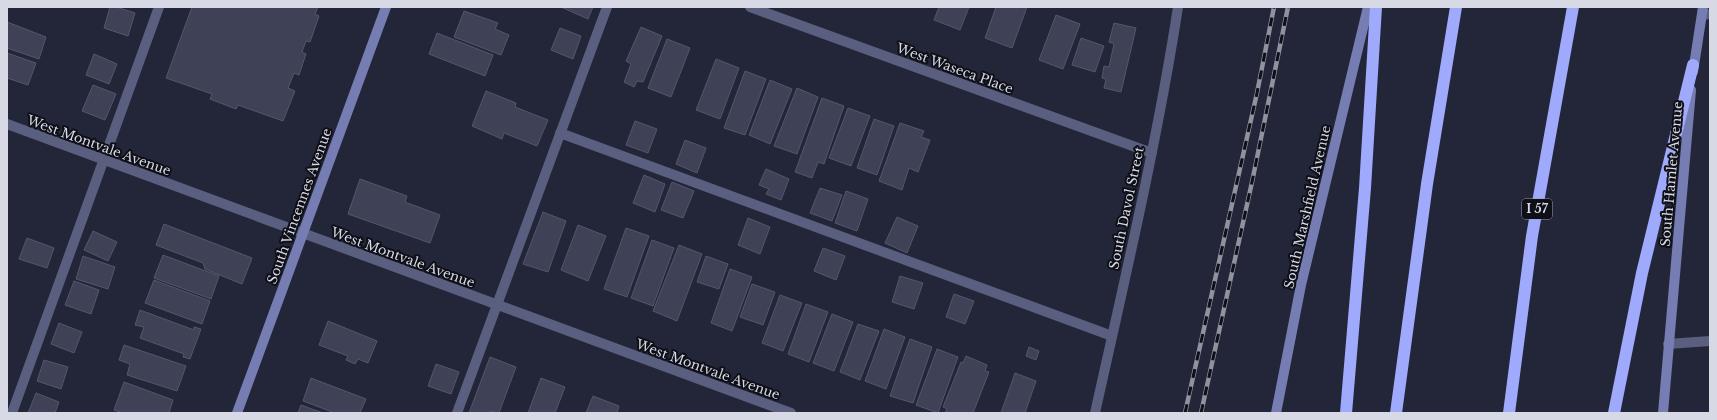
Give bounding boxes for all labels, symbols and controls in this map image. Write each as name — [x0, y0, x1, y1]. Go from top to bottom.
street label: West Waseca Place — [893, 39, 1016, 97]
street label: South Hamlet Avenue — [1657, 101, 1686, 247]
street label: West Montvale Avenue — [24, 111, 173, 179]
street label: South Marshfield Avenue — [1280, 124, 1335, 290]
street label: South Vincennes Avenue — [263, 126, 336, 286]
street label: South Davol Street — [1105, 145, 1148, 271]
road number: I 57 — [1522, 199, 1552, 219]
street label: West Montvale Avenue — [328, 223, 477, 291]
street label: West Montvale Avenue — [633, 335, 782, 403]

